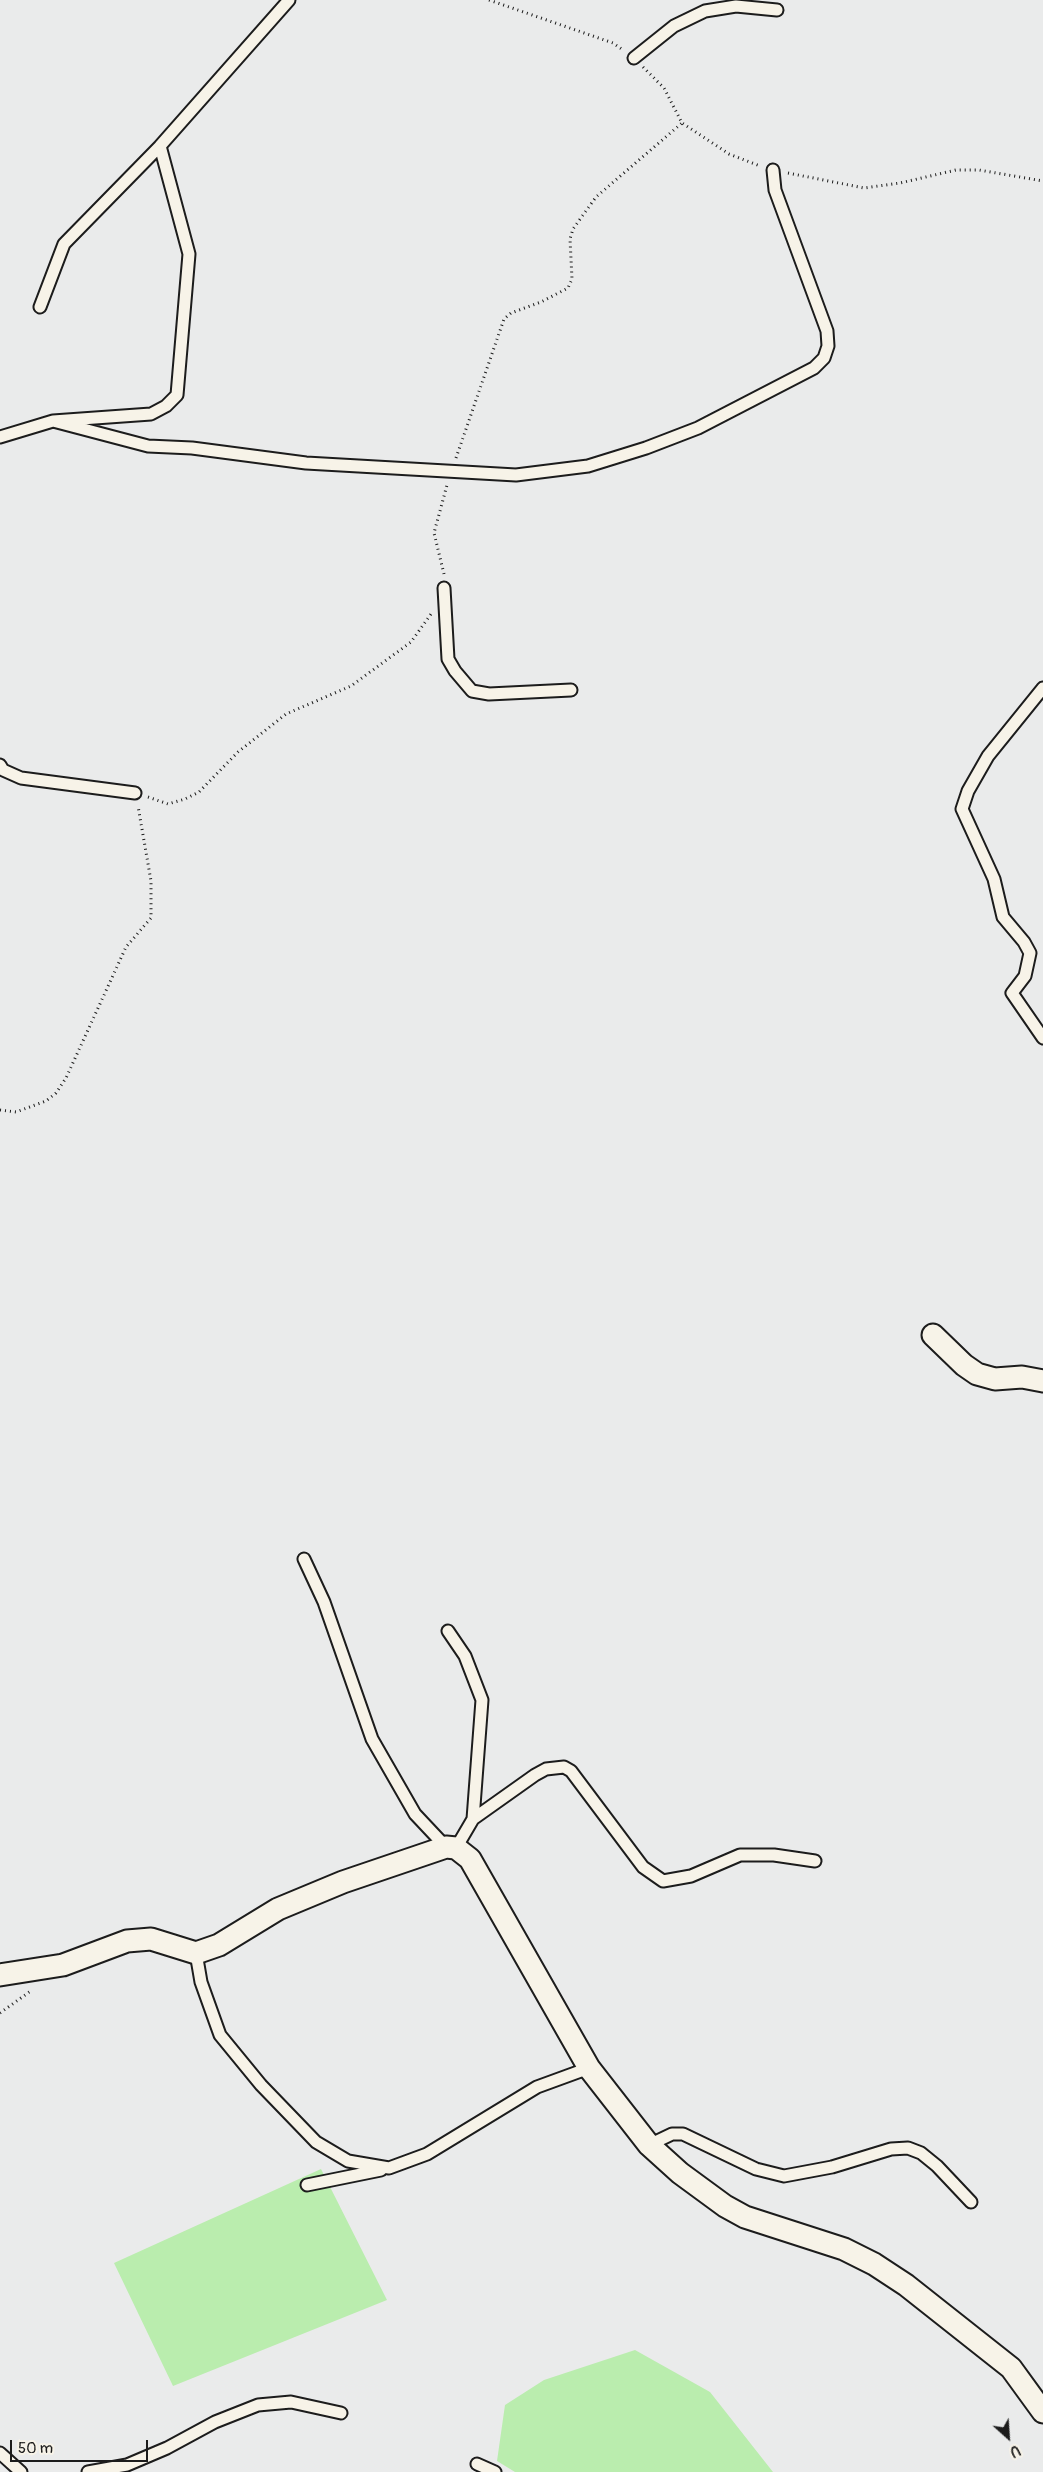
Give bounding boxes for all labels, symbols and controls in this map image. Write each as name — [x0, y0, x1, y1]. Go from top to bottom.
north arrow — [983, 2412, 1033, 2462]
scale bar — [12, 2430, 150, 2462]
text: 50 m — [18, 2439, 53, 2458]
text: U — [1007, 2441, 1023, 2461]

